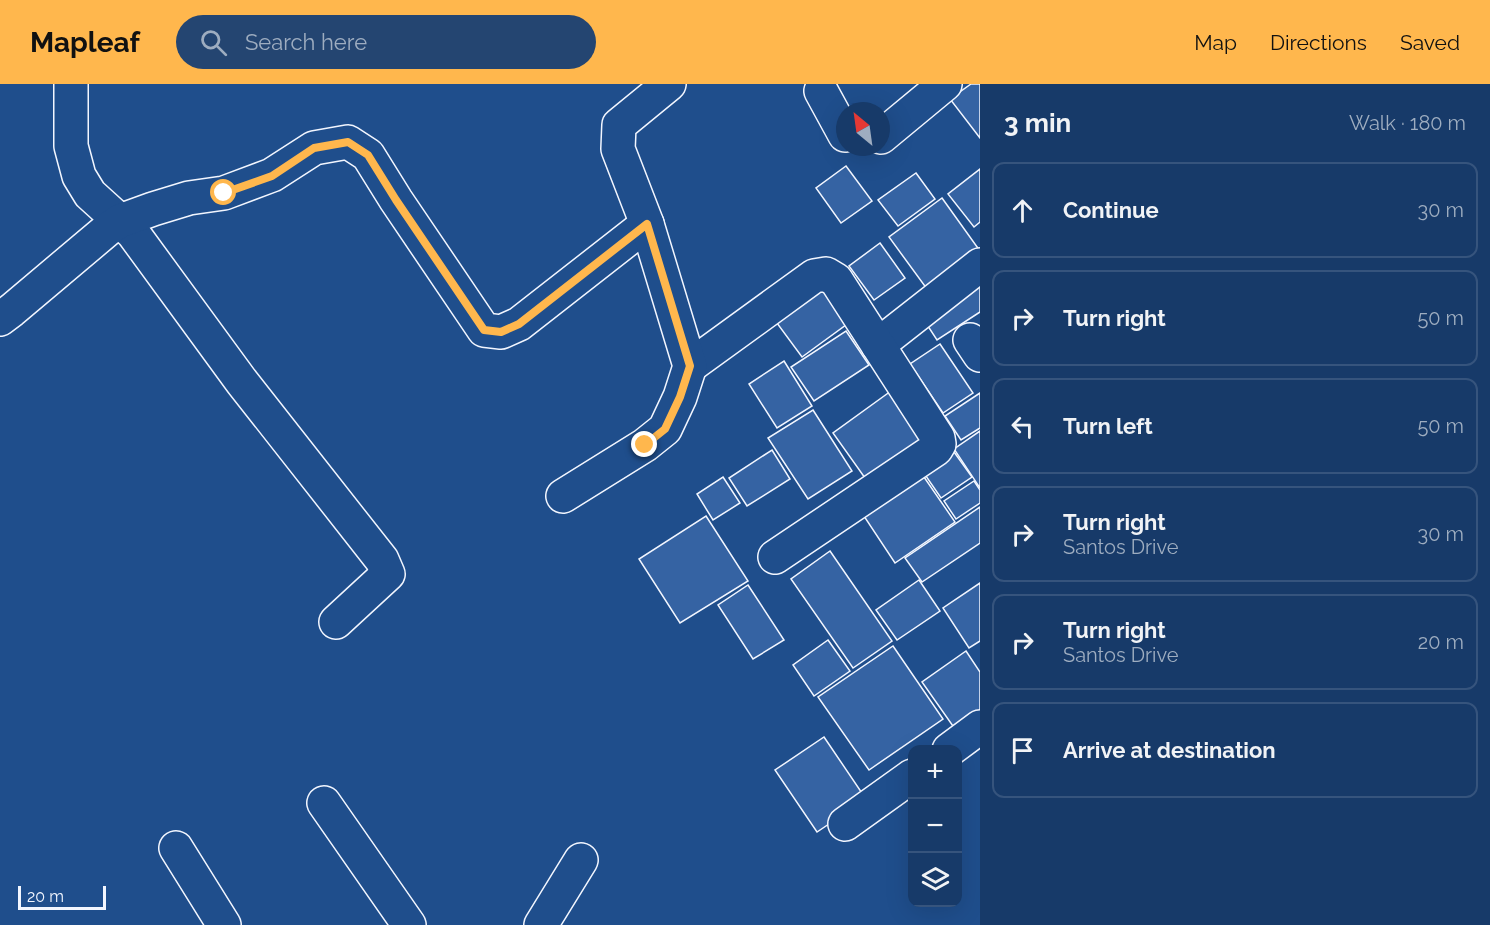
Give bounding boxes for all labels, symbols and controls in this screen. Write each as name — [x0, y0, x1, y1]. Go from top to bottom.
search box — [176, 15, 596, 69]
text: Mapleaf — [30, 26, 140, 59]
icon: search — [197, 26, 230, 59]
text: Search here — [245, 29, 367, 55]
text: Map — [1194, 30, 1237, 55]
text: Directions — [1270, 30, 1367, 55]
text: Saved — [1400, 30, 1460, 55]
north arrow — [836, 102, 890, 156]
text: 3 min — [1004, 108, 1071, 138]
text: Walk · 180 m — [1349, 111, 1466, 135]
route start — [210, 179, 236, 205]
icon: ahead — [1006, 194, 1039, 227]
text: Continue — [1063, 197, 1159, 223]
text: 30 m — [1418, 198, 1464, 222]
icon: right — [1006, 302, 1039, 335]
text: Turn right — [1063, 305, 1166, 331]
text: 50 m — [1417, 306, 1464, 330]
icon: left — [1006, 410, 1039, 443]
text: Turn left — [1063, 413, 1153, 439]
text: 50 m — [1417, 414, 1464, 438]
route end — [631, 431, 657, 457]
text: Turn right — [1063, 509, 1166, 535]
icon: right — [1006, 518, 1039, 551]
text: 30 m — [1418, 522, 1464, 546]
text: Santos Drive — [1063, 535, 1179, 559]
text: Turn right — [1063, 617, 1166, 643]
icon: right — [1006, 626, 1039, 659]
text: 20 m — [1418, 630, 1464, 654]
text: Santos Drive — [1063, 643, 1179, 667]
icon: arrive — [1006, 734, 1039, 767]
text: Arrive at destination — [1063, 737, 1276, 763]
map controls — [908, 745, 962, 907]
button: + — [908, 745, 962, 799]
button: − — [908, 799, 962, 853]
button: layers — [908, 853, 962, 907]
scale bar — [18, 883, 106, 910]
text: 20 m — [27, 887, 64, 906]

